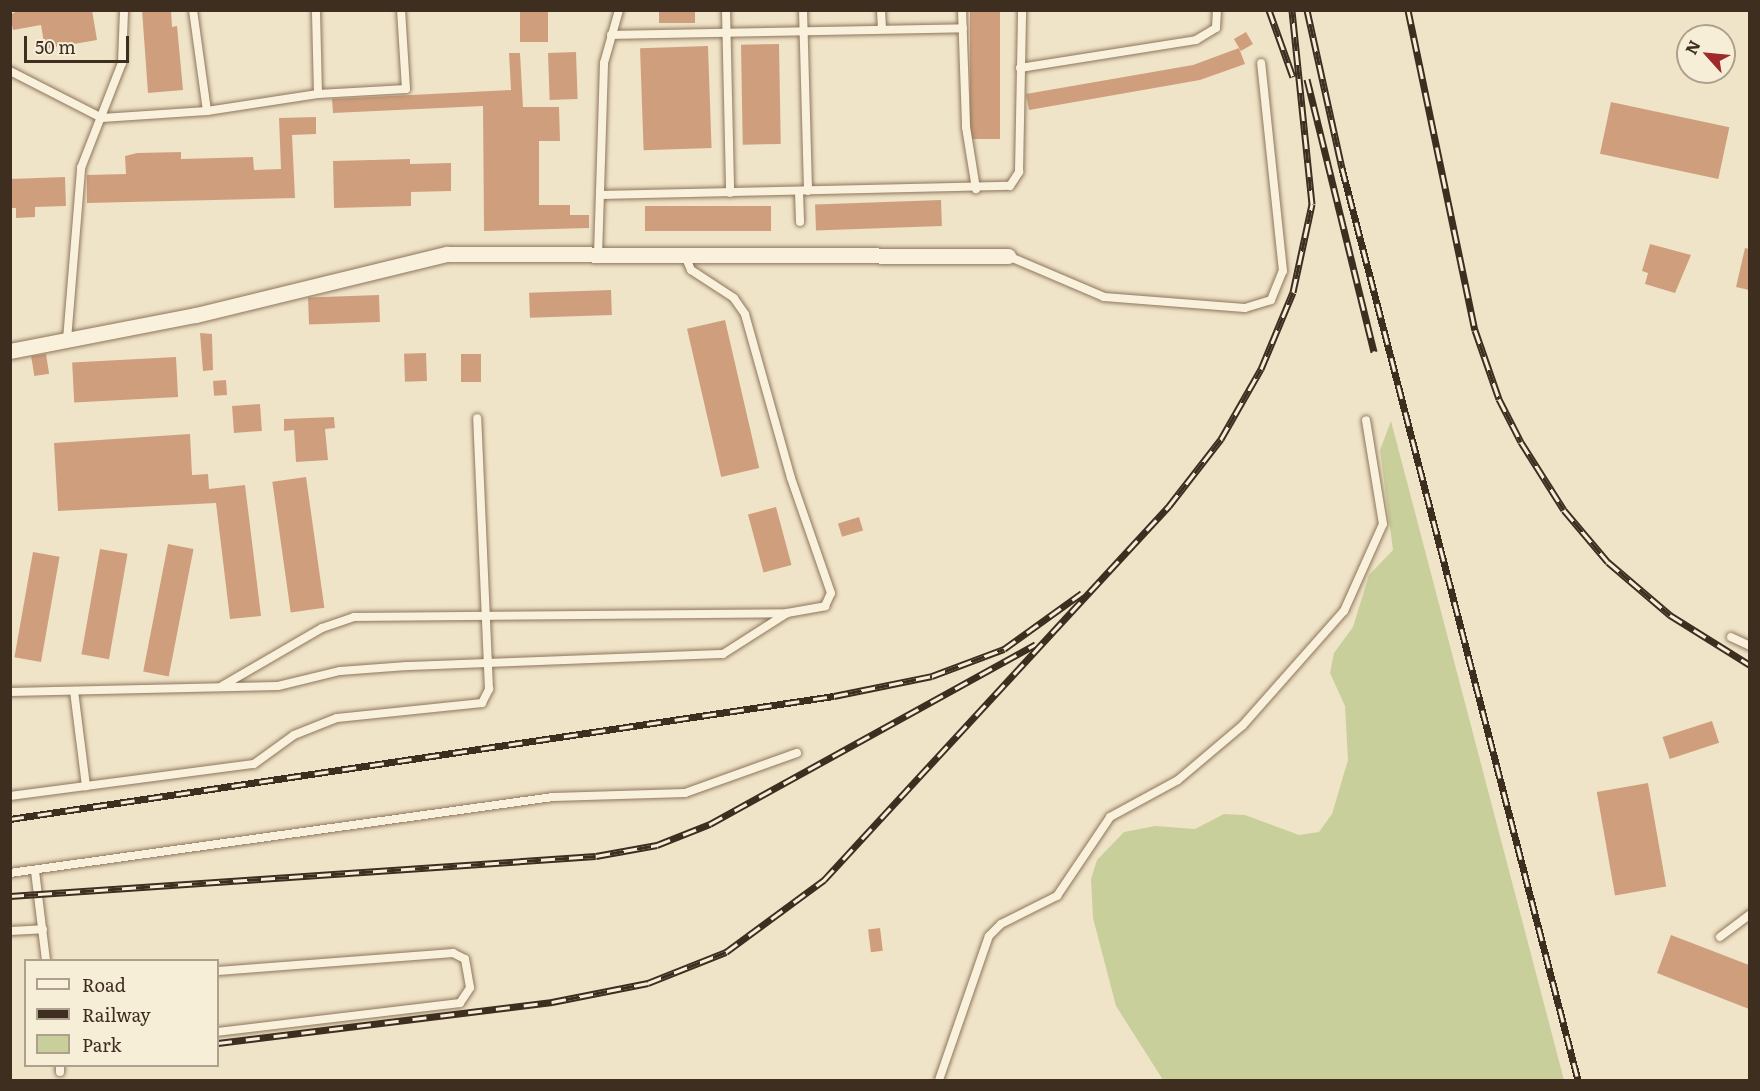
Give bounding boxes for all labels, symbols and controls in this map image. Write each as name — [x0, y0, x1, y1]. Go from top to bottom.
scale bar — [27, 24, 132, 62]
north arrow — [1676, 24, 1736, 84]
text: 50 m — [35, 33, 76, 60]
text: N — [1678, 35, 1705, 58]
legend — [24, 959, 219, 1067]
text: Road — [82, 971, 126, 998]
text: Railway — [82, 1001, 151, 1028]
text: Park — [82, 1031, 121, 1058]

